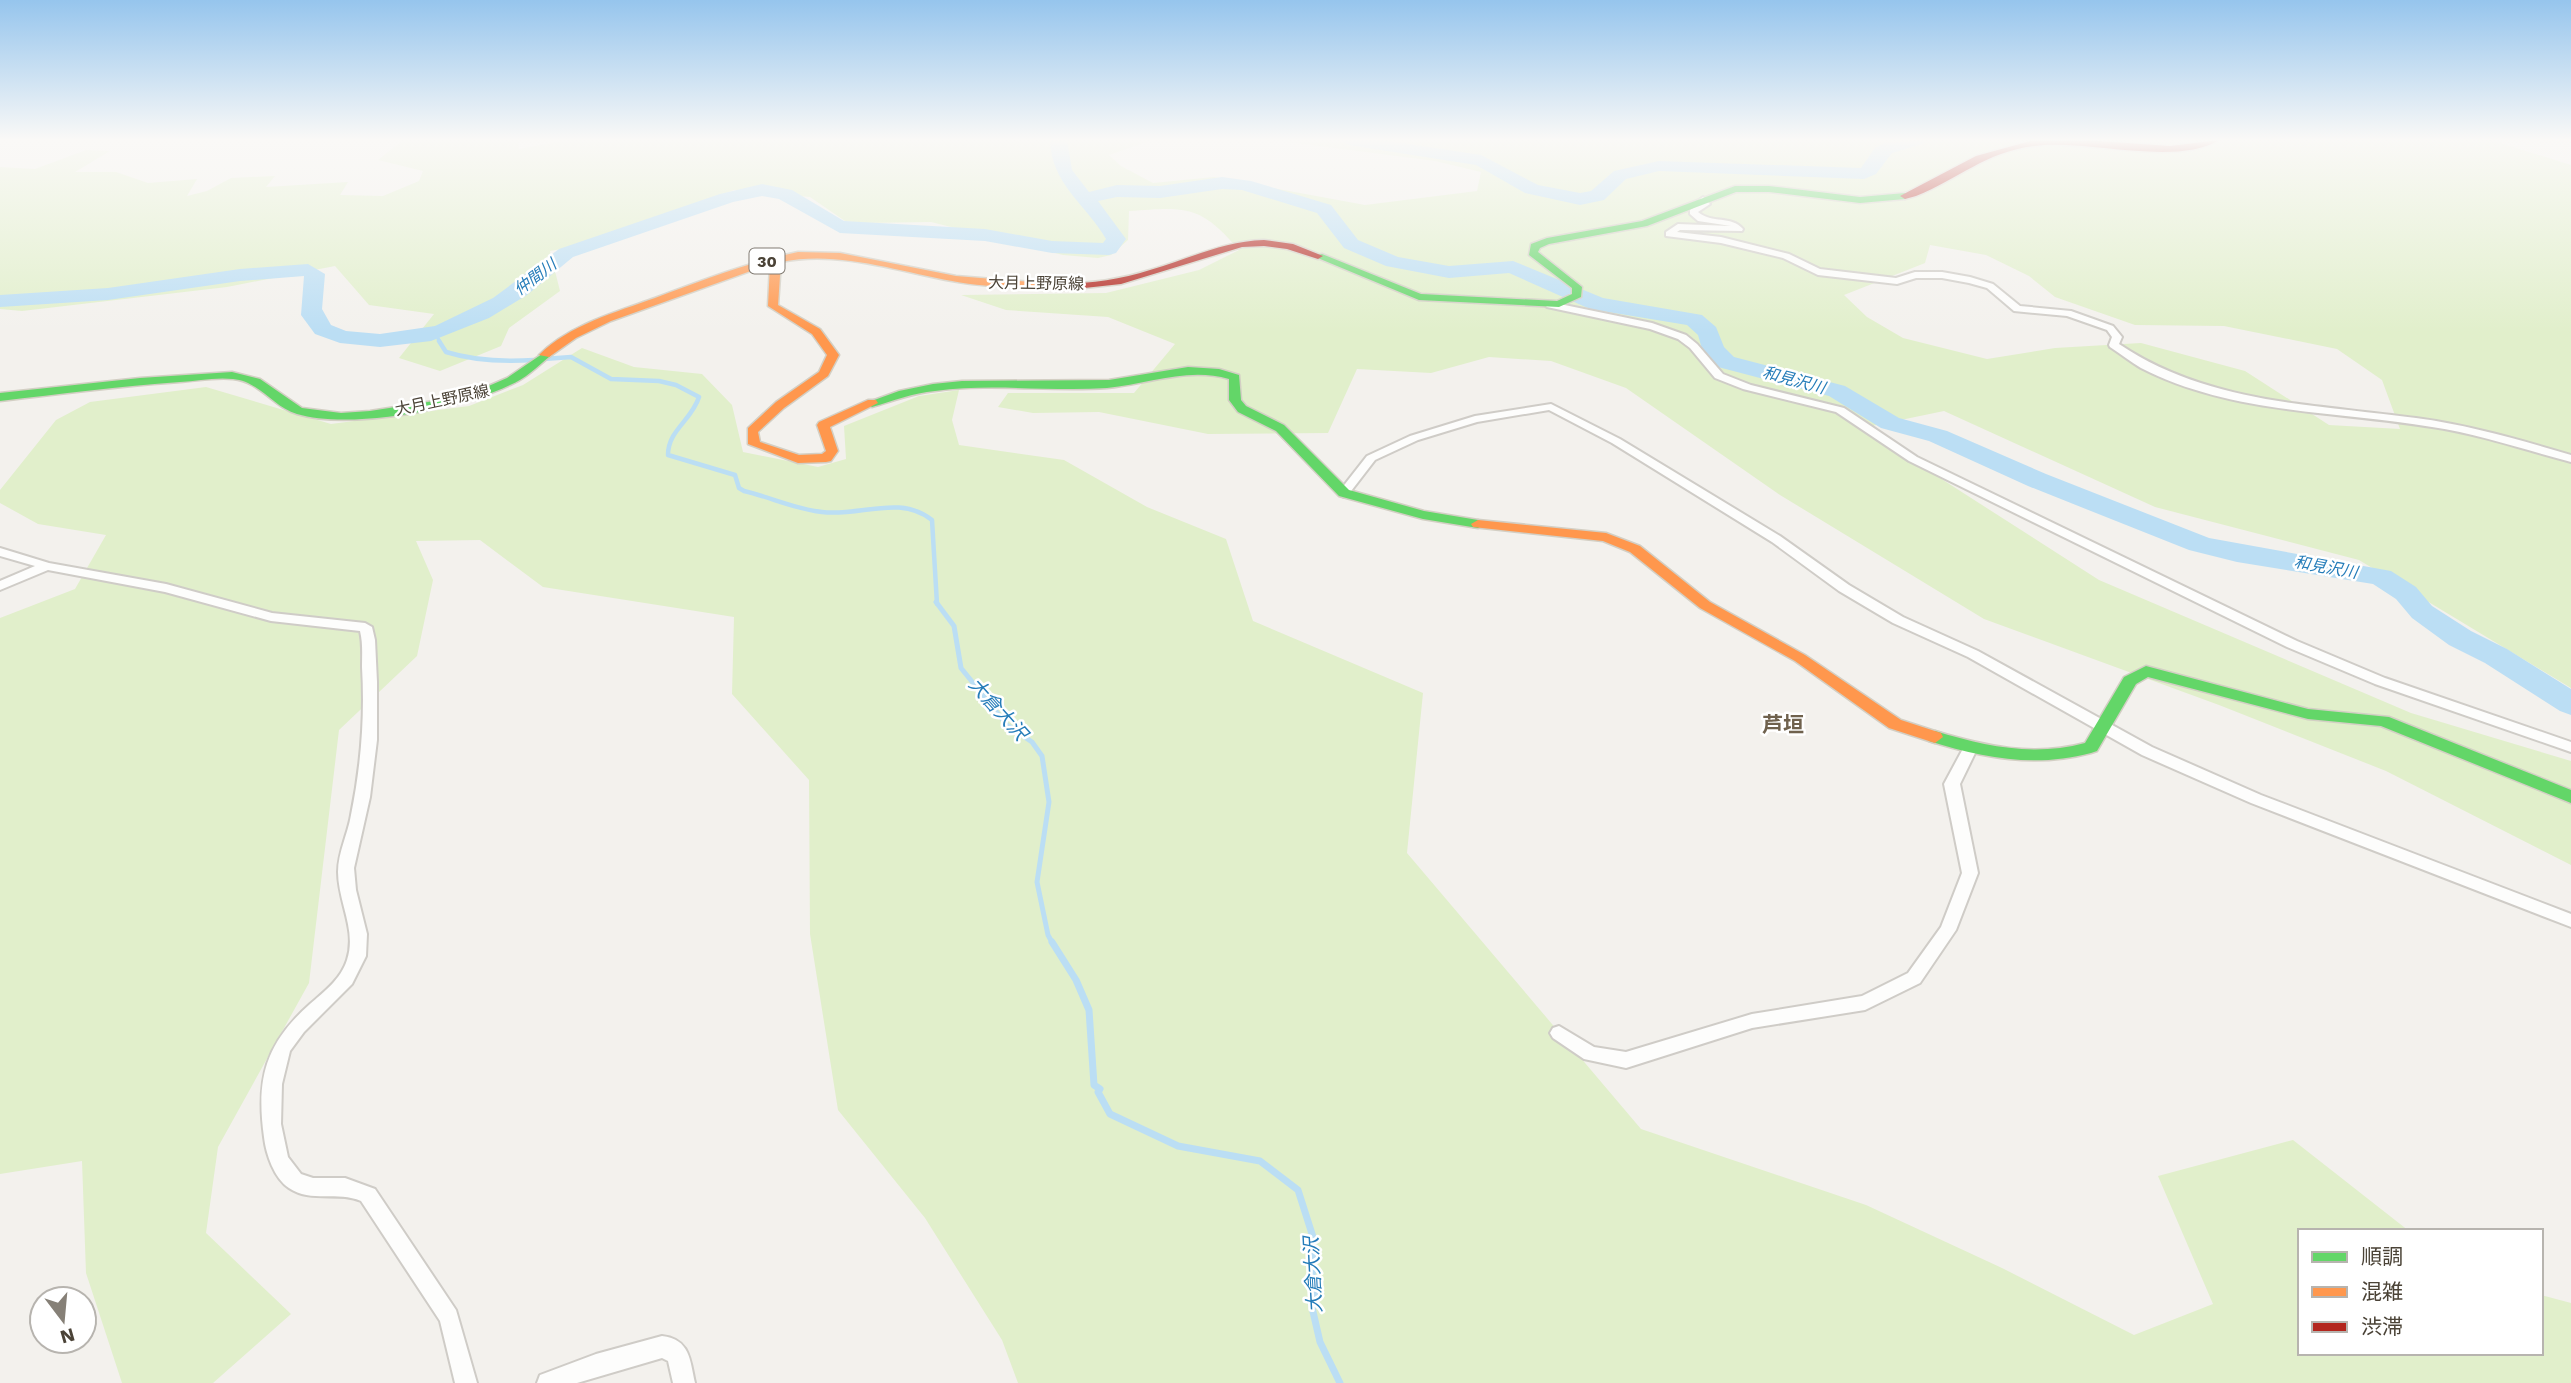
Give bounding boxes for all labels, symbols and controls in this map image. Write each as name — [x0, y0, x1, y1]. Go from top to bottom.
road number: 30 — [750, 248, 784, 274]
water label: 仲間川 — [510, 254, 561, 299]
street label: 大月上野原線 — [988, 273, 1084, 293]
water label: 和見沢川 — [1761, 363, 1829, 398]
street label: 大月上野原線 — [393, 381, 491, 419]
water label: 和見沢川 — [2293, 552, 2361, 582]
water label: 大倉大沢 — [964, 673, 1034, 747]
district label: 芦垣 — [1762, 712, 1804, 737]
legend — [2298, 1229, 2543, 1355]
water label: 大倉大沢 — [1299, 1233, 1326, 1314]
text: 順調 — [2361, 1244, 2403, 1269]
text: 混雑 — [2361, 1279, 2403, 1304]
north arrow — [28, 1285, 98, 1355]
text: 渋滞 — [2361, 1314, 2403, 1339]
text: N — [58, 1323, 77, 1349]

